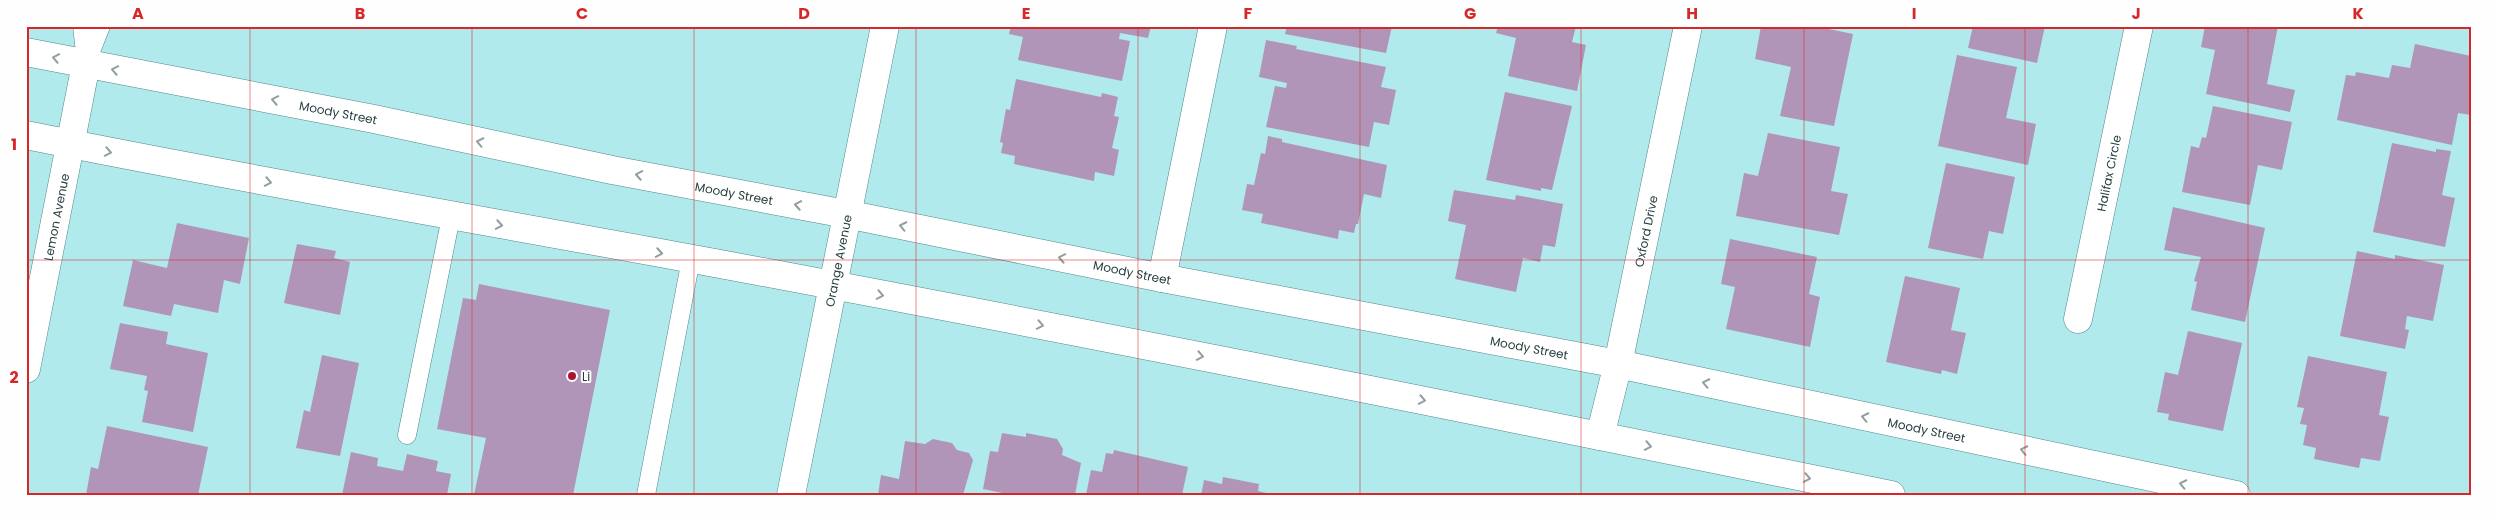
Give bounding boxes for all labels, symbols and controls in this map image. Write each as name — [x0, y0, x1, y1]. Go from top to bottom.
text: A — [132, 2, 144, 25]
text: B — [355, 2, 365, 25]
text: C — [576, 2, 588, 25]
text: D — [798, 2, 810, 25]
text: E — [1022, 2, 1030, 25]
text: F — [1244, 2, 1253, 25]
text: G — [1464, 2, 1476, 25]
text: H — [1686, 2, 1698, 25]
text: I — [1912, 2, 1916, 25]
text: J — [2131, 2, 2141, 25]
text: K — [2352, 2, 2364, 25]
one-way arrow — [52, 53, 61, 64]
one-way arrow — [111, 65, 120, 75]
one-way arrow — [270, 96, 279, 106]
street label: Moody Street — [298, 96, 379, 128]
text: 1 — [11, 133, 17, 156]
street label: Halifax Circle — [2092, 133, 2125, 213]
one-way arrow — [475, 137, 484, 148]
one-way arrow — [104, 146, 113, 156]
one-way arrow — [634, 171, 643, 181]
street label: Lemon Avenue — [39, 172, 73, 262]
one-way arrow — [264, 176, 272, 187]
street label: Moody Street — [694, 177, 774, 209]
street label: Oxford Drive — [1630, 194, 1661, 268]
one-way arrow — [794, 200, 803, 211]
street label: Orange Avenue — [820, 213, 856, 308]
one-way arrow — [495, 220, 504, 230]
one-way arrow — [899, 221, 907, 231]
one-way arrow — [655, 248, 664, 258]
one-way arrow — [1058, 253, 1067, 263]
street label: Moody Street — [1092, 256, 1173, 288]
one-way arrow — [876, 290, 885, 300]
one-way arrow — [1036, 319, 1044, 330]
street label: Moody Street — [1489, 332, 1570, 363]
one-way arrow — [1195, 350, 1204, 360]
text: 2 — [9, 366, 19, 389]
place label: Li — [582, 368, 590, 385]
marker: Li — [566, 370, 578, 382]
one-way arrow — [1701, 378, 1710, 389]
one-way arrow — [1417, 395, 1426, 405]
one-way arrow — [1860, 412, 1869, 422]
street label: Moody Street — [1886, 413, 1967, 446]
one-way arrow — [1644, 440, 1653, 450]
one-way arrow — [2019, 445, 2028, 456]
one-way arrow — [1803, 472, 1812, 483]
one-way arrow — [2178, 479, 2187, 489]

